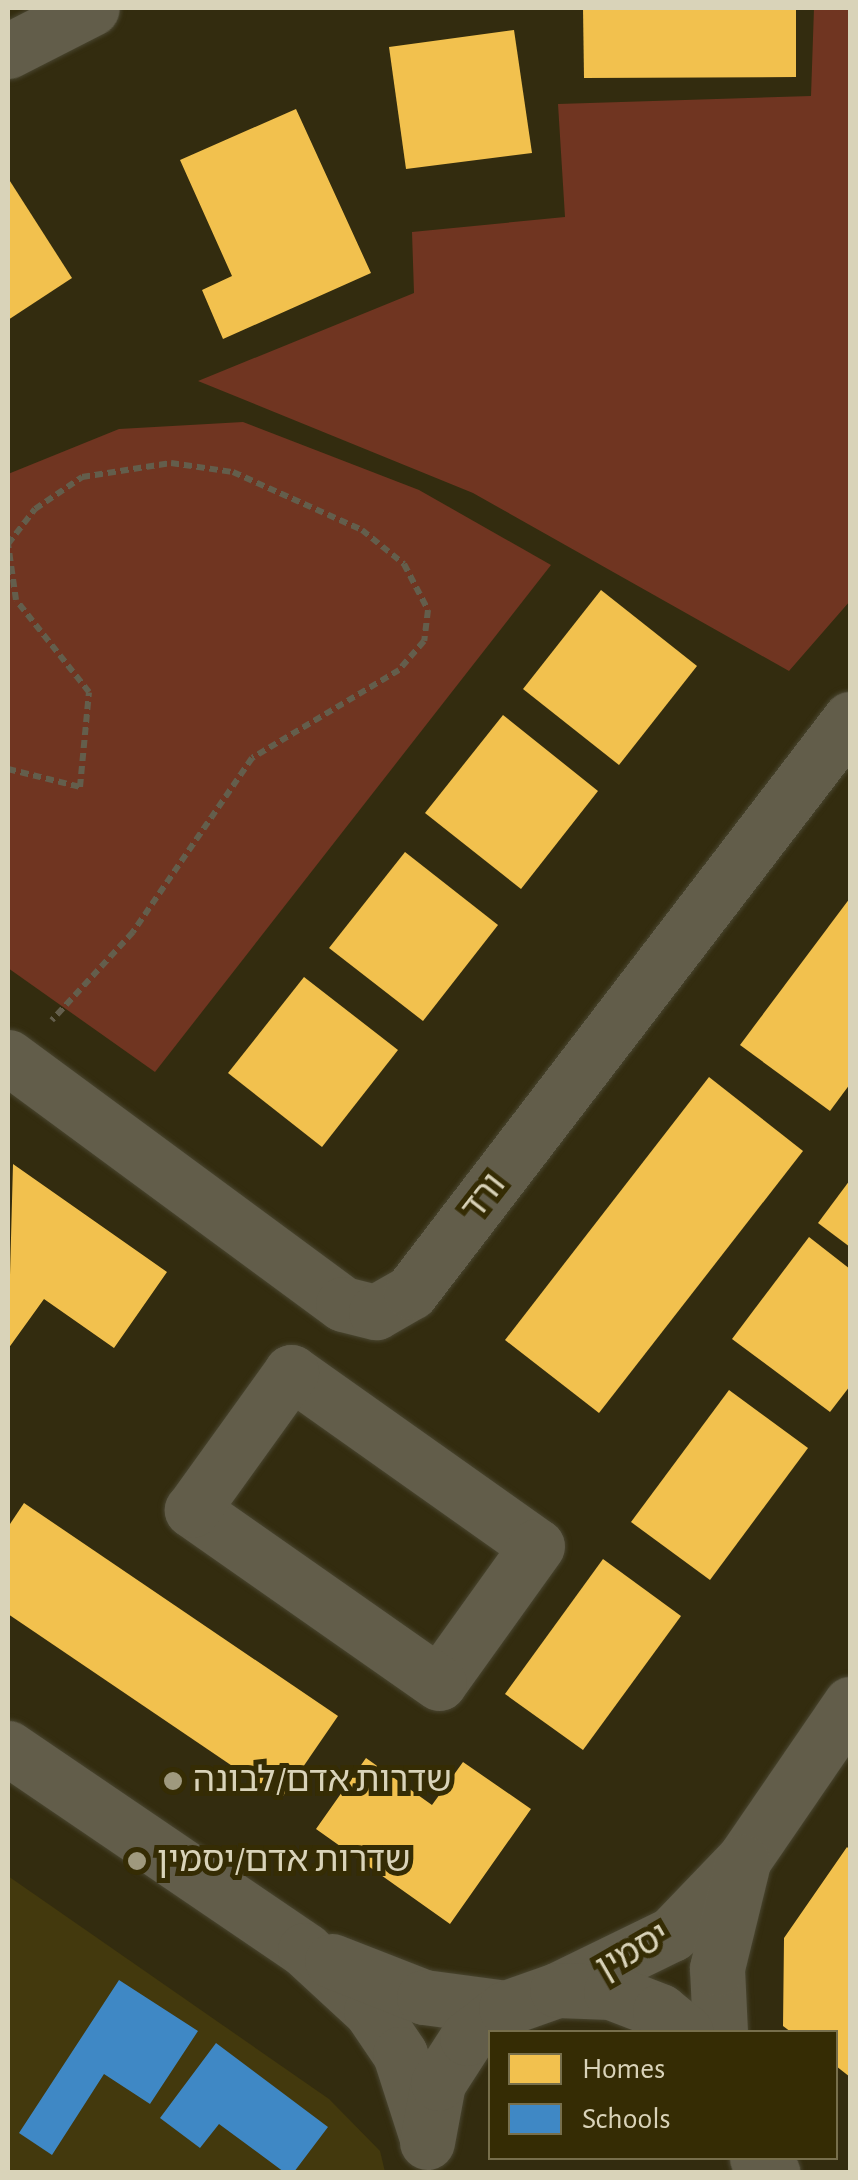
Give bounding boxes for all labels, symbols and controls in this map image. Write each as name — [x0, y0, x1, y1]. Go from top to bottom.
street label: ורד — [453, 1165, 515, 1229]
place label: שדרות אדם/לבונה — [193, 1760, 452, 1802]
marker: שדרות אדם/לבונה — [162, 1770, 184, 1792]
place label: שדרות אדם/יסמין — [157, 1840, 411, 1882]
marker: שדרות אדם/יסמין — [126, 1850, 148, 1872]
street label: יסמין — [589, 1914, 677, 1990]
legend — [488, 2030, 838, 2160]
text: Homes — [582, 2054, 665, 2084]
text: Schools — [582, 2104, 671, 2134]

